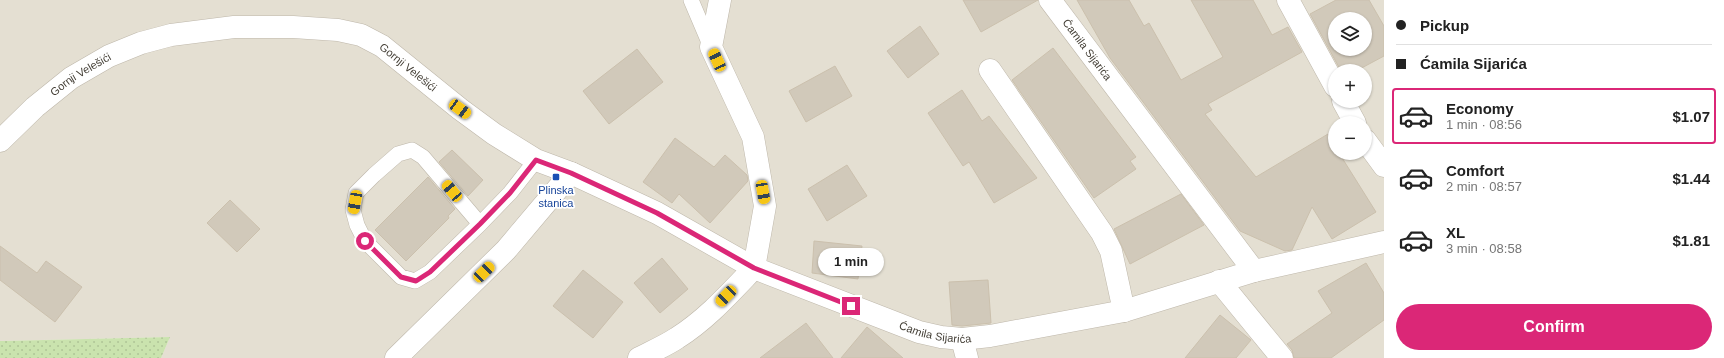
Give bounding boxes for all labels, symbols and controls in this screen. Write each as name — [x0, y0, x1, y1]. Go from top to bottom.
map controls — [1328, 12, 1372, 160]
button: layers — [1328, 12, 1372, 56]
street label: Ćamila Sijarića — [1060, 17, 1115, 83]
text: Pickup — [1420, 17, 1469, 34]
street label: Gornji Velešići — [377, 41, 439, 94]
car — [706, 47, 728, 73]
street label: Gornji Velešići — [48, 50, 113, 98]
text: Ćamila Sijarića — [1420, 55, 1527, 72]
button: + — [1328, 64, 1372, 108]
car — [447, 97, 473, 121]
icon: car — [1398, 98, 1434, 134]
text: Economy — [1446, 100, 1514, 117]
text: $1.07 — [1672, 108, 1710, 125]
button: − — [1328, 116, 1372, 160]
text: 1 min · 08:56 — [1446, 117, 1522, 132]
icon: car — [1398, 160, 1434, 196]
text: Comfort — [1446, 162, 1504, 179]
text: $1.44 — [1672, 170, 1710, 187]
marker: Plinska stanica — [551, 172, 561, 182]
car — [440, 178, 464, 204]
car — [755, 179, 771, 205]
text: 2 min · 08:57 — [1446, 179, 1522, 194]
place label: Plinska stanica — [538, 184, 575, 209]
car — [347, 189, 363, 215]
icon: car — [1398, 222, 1434, 258]
text: XL — [1446, 224, 1465, 241]
route start — [356, 232, 374, 250]
text: $1.81 — [1672, 232, 1710, 249]
text: 3 min · 08:58 — [1446, 241, 1522, 256]
callout: 1 min — [818, 248, 884, 276]
text: 1 min — [834, 254, 868, 269]
car — [471, 259, 497, 285]
car — [713, 283, 739, 309]
route end — [842, 297, 860, 315]
button: Confirm — [1396, 304, 1712, 350]
street label: Ćamila Sijarića — [898, 319, 973, 345]

